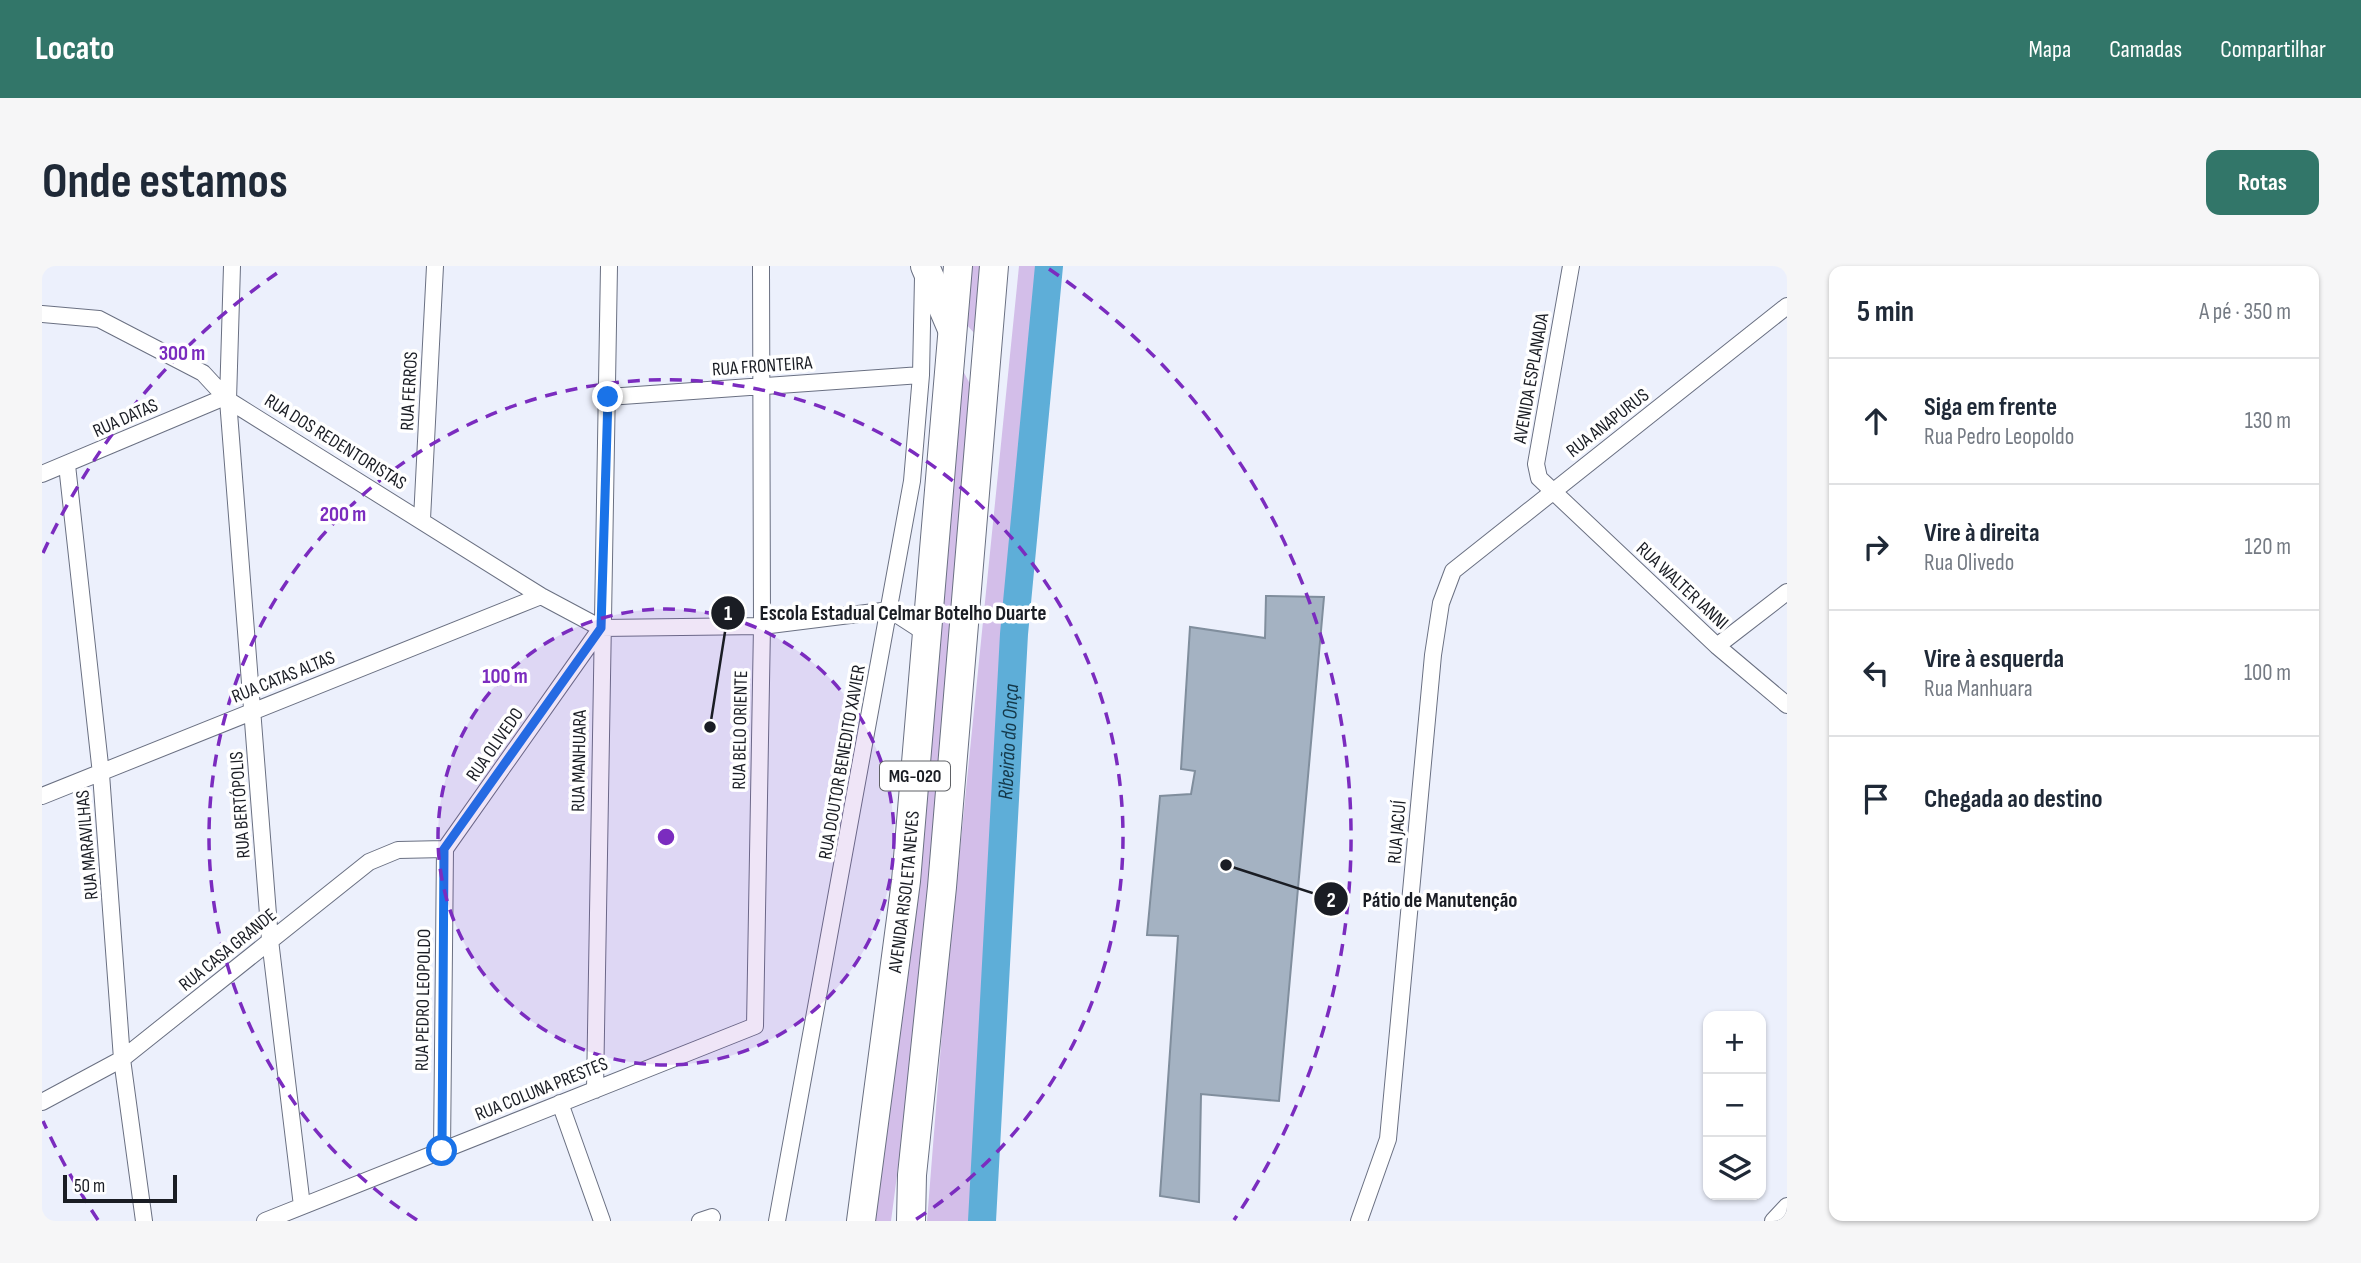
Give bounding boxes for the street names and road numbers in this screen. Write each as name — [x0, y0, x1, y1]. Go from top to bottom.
street label: AVENIDA ESPLANADA — [1509, 310, 1554, 446]
street label: RUA FERROS — [396, 351, 423, 431]
street label: RUA FRONTEIRA — [711, 351, 814, 381]
street label: RUA ANAPURUS — [1562, 384, 1654, 463]
street label: RUA DOS REDENTORISTAS — [260, 389, 410, 495]
street label: RUA DATAS — [90, 394, 162, 443]
street label: RUA WALTER IANNI — [1631, 538, 1733, 635]
street label: RUA CATAS ALTAS — [229, 646, 338, 708]
street label: RUA DOUTOR BENEDITO XAVIER — [814, 663, 871, 861]
street label: RUA BELO ORIENTE — [728, 670, 753, 790]
street label: RUA OLIVEDO — [462, 704, 529, 786]
street label: RUA MANHUARA — [567, 709, 592, 812]
street label: RUA BERTÓPOLIS — [225, 751, 256, 859]
road number: MG-020 — [880, 762, 950, 790]
street label: RUA MARAVILHAS — [71, 789, 104, 901]
street label: RUA JACUÍ — [1383, 799, 1412, 865]
street label: AVENIDA RISOLETA NEVES — [884, 810, 925, 975]
street label: RUA CASA GRANDE — [175, 904, 281, 997]
street label: RUA PEDRO LEOPOLDO — [411, 929, 436, 1071]
street label: RUA COLUNA PRESTES — [472, 1052, 611, 1126]

